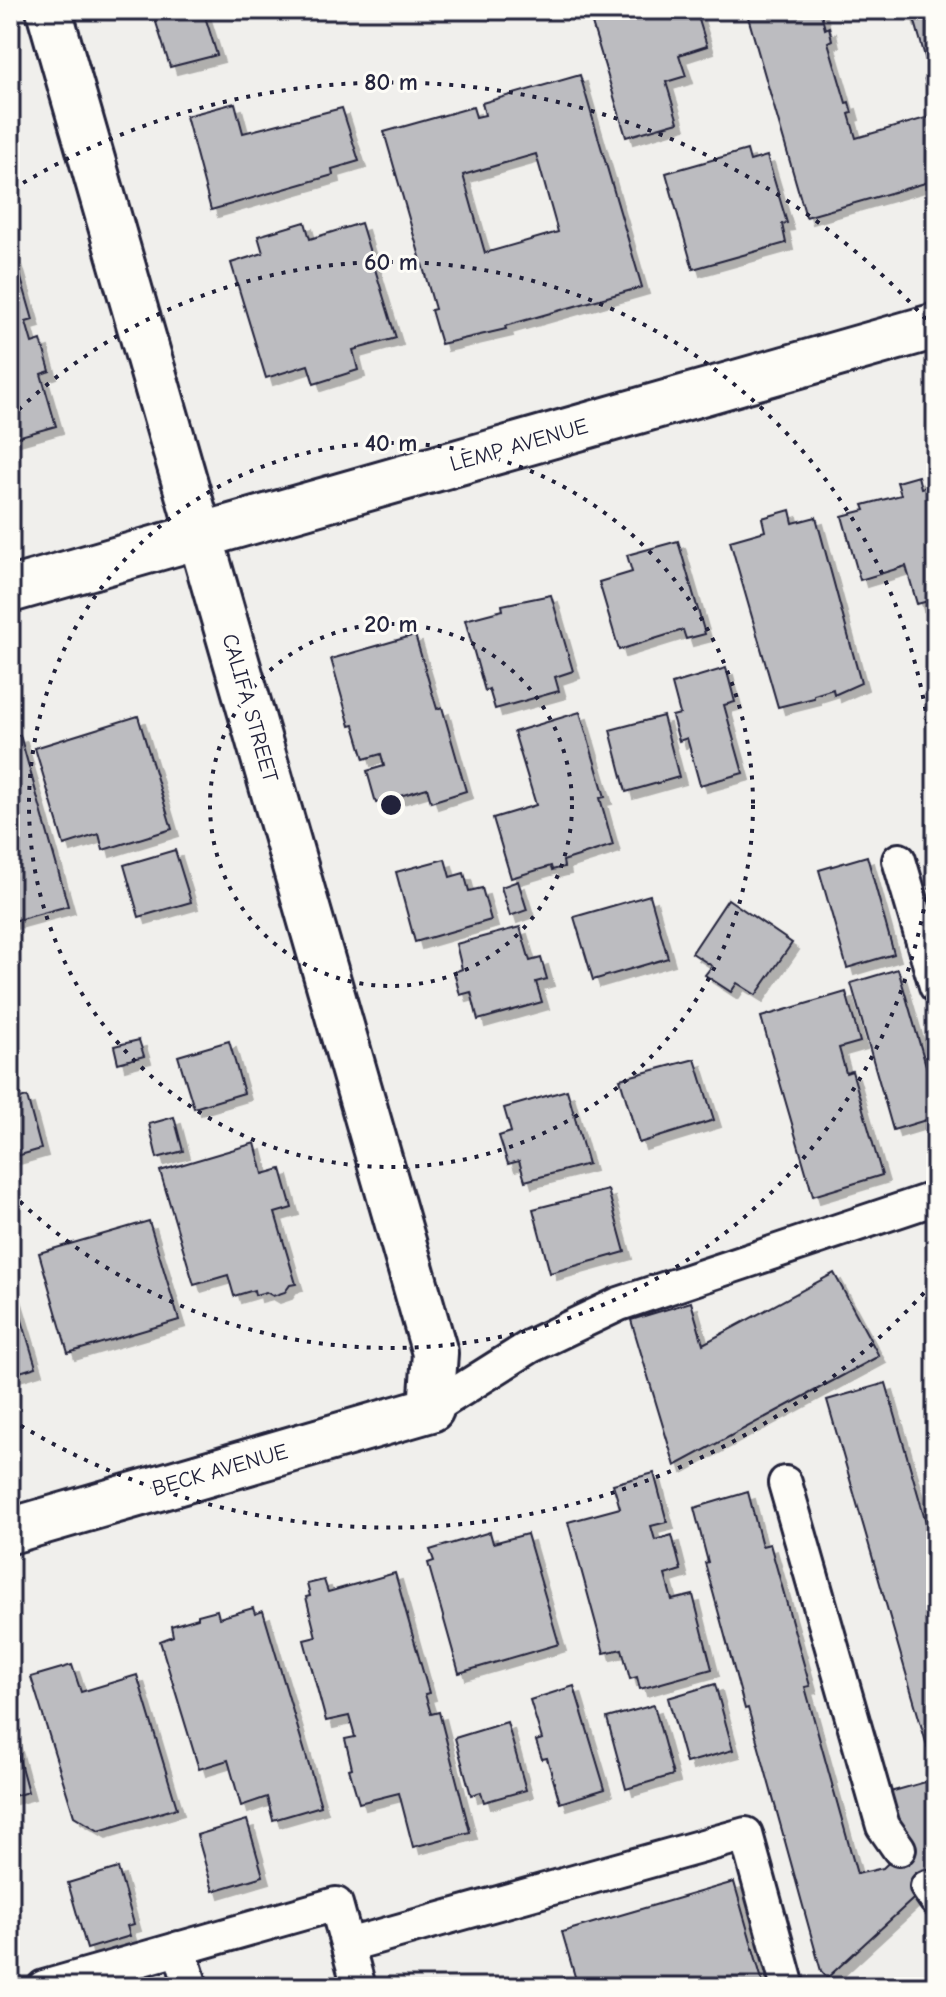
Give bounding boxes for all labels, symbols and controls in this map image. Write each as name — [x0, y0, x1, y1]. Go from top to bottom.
text: 80 m — [364, 68, 418, 96]
text: 60 m — [364, 248, 418, 276]
street label: LEMP AVENUE — [447, 413, 591, 477]
text: 40 m — [365, 429, 417, 457]
text: 20 m — [364, 610, 418, 638]
street label: CALIFA STREET — [216, 631, 284, 786]
centre of rings — [377, 791, 405, 819]
street label: BECK AVENUE — [149, 1438, 291, 1502]

